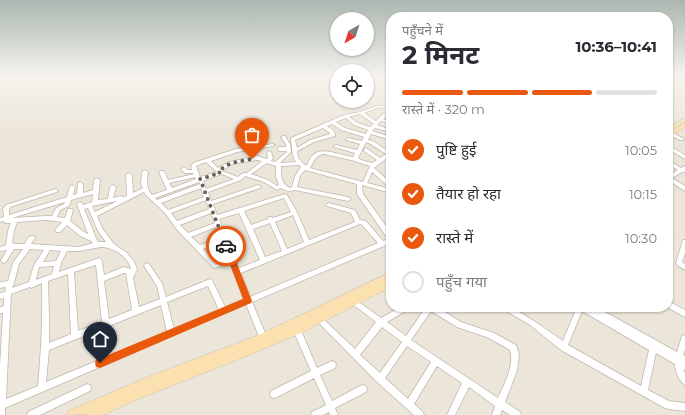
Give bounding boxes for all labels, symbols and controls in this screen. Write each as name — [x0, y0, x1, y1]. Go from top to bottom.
north arrow — [330, 12, 374, 56]
map controls — [330, 12, 374, 108]
text: पहुँचने में — [402, 22, 443, 38]
text: 10:36–10:41 — [575, 37, 657, 56]
text: 2 मिनट — [402, 39, 479, 71]
button: locate — [330, 64, 374, 108]
text: रास्ते में · 320 m — [402, 101, 485, 117]
pin — [235, 118, 269, 159]
icon: bag — [241, 124, 263, 146]
icon: check — [402, 139, 424, 161]
text: पुष्टि हुई — [436, 140, 476, 159]
text: 10:05 — [625, 142, 657, 158]
icon: check — [402, 183, 424, 205]
text: तैयार हो रहा — [436, 184, 501, 203]
text: 10:15 — [629, 186, 657, 202]
courier — [206, 226, 246, 266]
icon: check — [402, 227, 424, 249]
text: रास्ते में — [436, 228, 473, 247]
text: 10:30 — [625, 230, 657, 246]
icon: car — [215, 235, 237, 257]
text: पहुँच गया — [436, 272, 487, 291]
pin — [83, 322, 117, 363]
icon: home — [89, 328, 111, 350]

